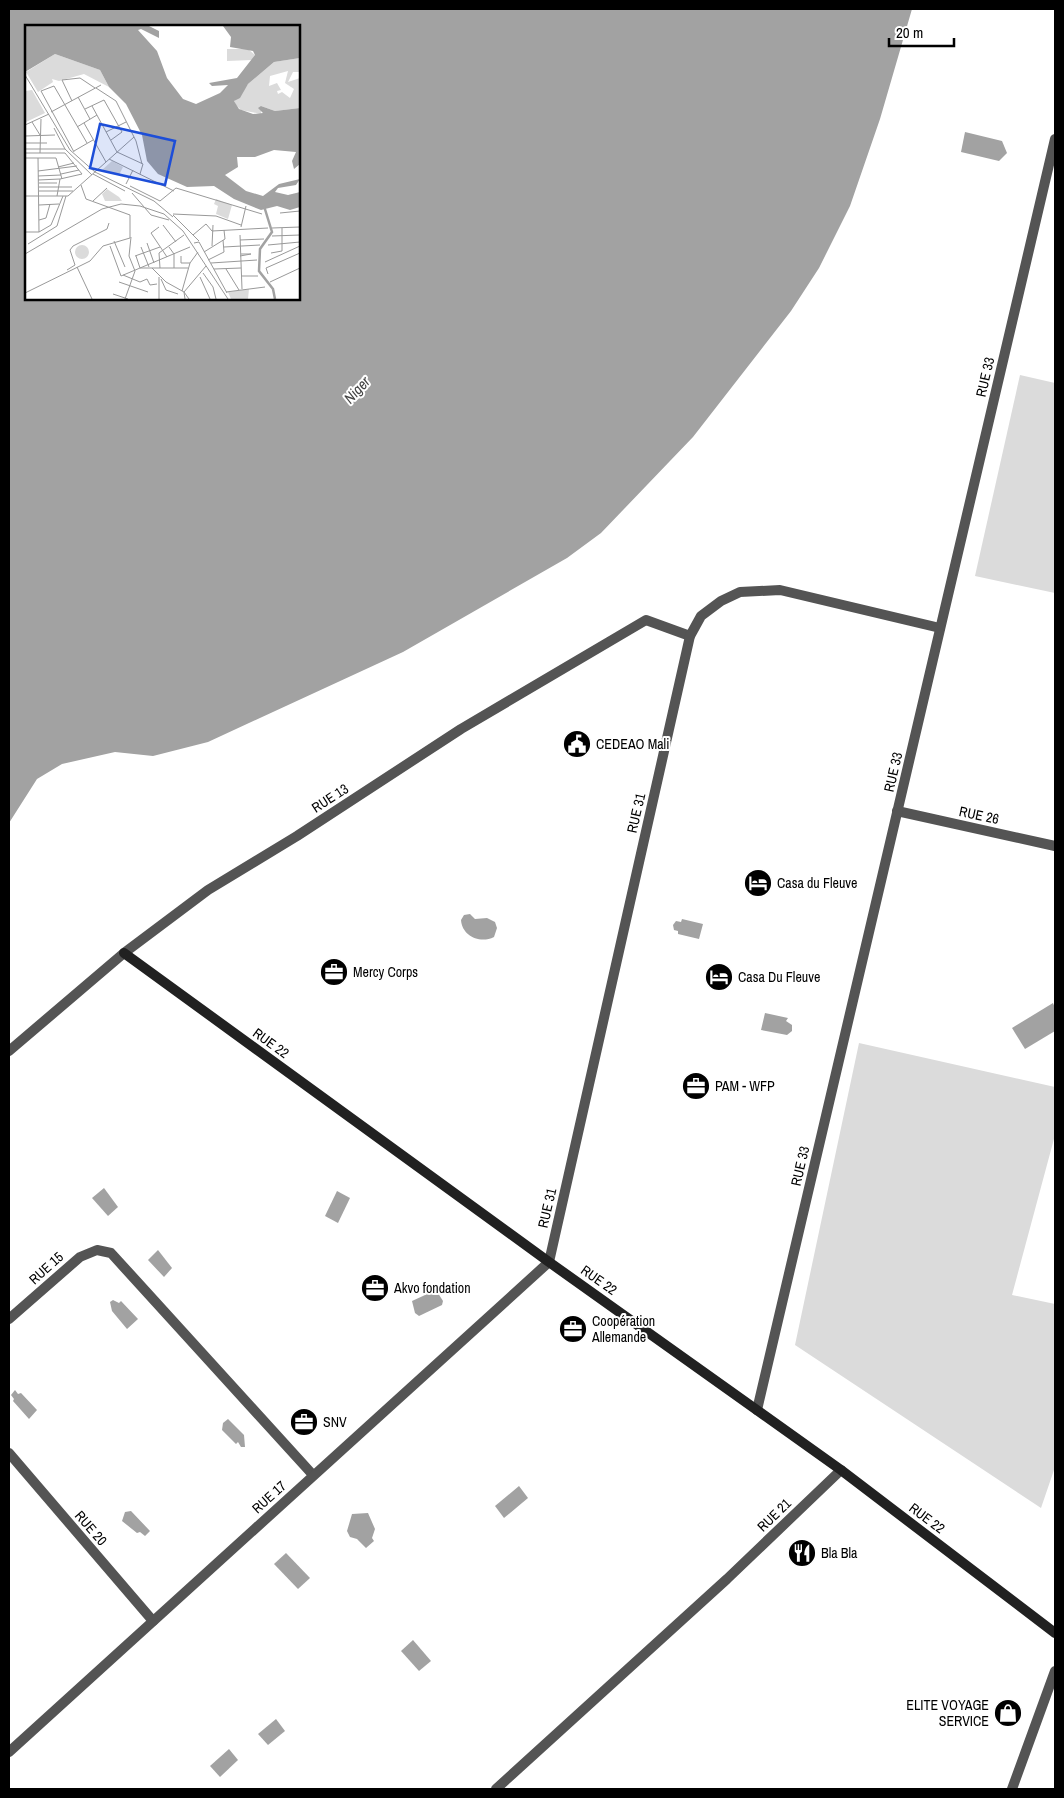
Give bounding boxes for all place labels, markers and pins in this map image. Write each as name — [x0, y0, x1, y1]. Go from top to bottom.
public building icon: CEDEAO Mali — [562, 729, 592, 759]
place label: CEDEAO Mali — [596, 735, 669, 753]
hotel icon: Casa du Fleuve — [743, 868, 773, 898]
place label: Casa du Fleuve — [777, 874, 857, 892]
office icon: Mercy Corps — [319, 957, 349, 987]
hotel icon: Casa Du Fleuve — [704, 962, 734, 992]
place label: Mercy Corps — [353, 963, 418, 981]
place label: Casa Du Fleuve — [738, 968, 820, 986]
office icon: PAM - WFP — [681, 1071, 711, 1101]
place label: PAM - WFP — [715, 1077, 775, 1095]
office icon: Akvo fondation — [360, 1273, 390, 1303]
place label: Akvo fondation — [393, 1279, 471, 1297]
place label: Coopération Allemande — [591, 1312, 655, 1346]
office icon: Coopération Allemande — [558, 1314, 588, 1344]
office icon: SNV — [289, 1407, 319, 1437]
place label: SNV — [323, 1413, 347, 1431]
restaurant icon: Bla Bla — [787, 1538, 817, 1568]
place label: Bla Bla — [821, 1544, 858, 1562]
place label: ELITE VOYAGE SERVICE — [906, 1696, 989, 1730]
shop icon: ELITE VOYAGE SERVICE — [993, 1698, 1023, 1728]

